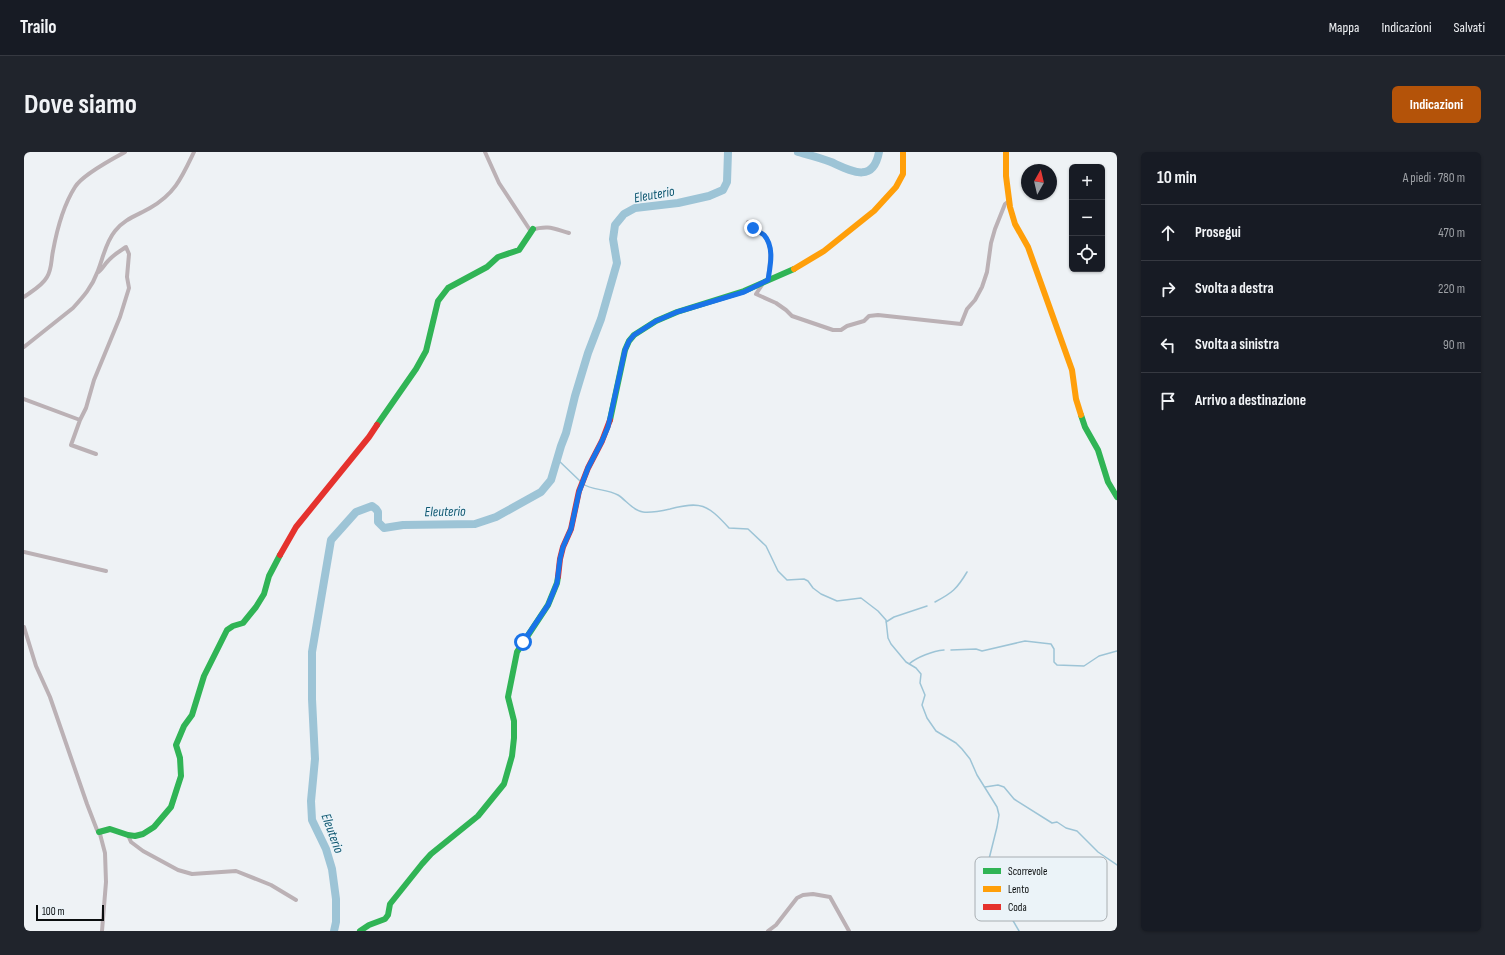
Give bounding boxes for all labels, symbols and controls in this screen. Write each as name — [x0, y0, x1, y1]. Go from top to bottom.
text: Trailo — [20, 16, 57, 39]
text: Mappa — [1329, 19, 1359, 36]
text: Indicazioni — [1381, 19, 1432, 36]
text: Salvati — [1454, 19, 1485, 36]
button: Indicazioni — [1392, 86, 1481, 123]
text: Dove siamo — [24, 88, 137, 121]
north arrow — [1021, 164, 1057, 200]
map controls — [1069, 164, 1105, 272]
button: + — [1069, 164, 1105, 200]
text: 10 min — [1157, 168, 1197, 188]
text: A piedi · 780 m — [1403, 170, 1465, 186]
water label: Eleuterio — [632, 182, 676, 206]
button: − — [1069, 200, 1105, 236]
route end — [744, 219, 762, 237]
icon: ahead — [1157, 222, 1179, 244]
text: Prosegui — [1195, 223, 1241, 242]
text: 470 m — [1438, 225, 1465, 241]
button: locate — [1069, 236, 1105, 272]
icon: right — [1157, 278, 1179, 300]
text: Svolta a destra — [1195, 279, 1274, 298]
text: 220 m — [1438, 281, 1465, 297]
icon: left — [1157, 334, 1179, 356]
text: Svolta a sinistra — [1195, 335, 1279, 354]
text: 90 m — [1443, 337, 1465, 353]
icon: arrive — [1157, 390, 1179, 412]
text: Arrivo a destinazione — [1195, 391, 1306, 410]
water label: Eleuterio — [424, 503, 466, 520]
route start — [514, 633, 532, 651]
water label: Eleuterio — [318, 811, 348, 856]
legend — [975, 857, 1107, 921]
text: Scorrevole — [1008, 865, 1047, 878]
text: Lento — [1008, 883, 1029, 896]
text: Coda — [1008, 901, 1027, 914]
scale bar — [36, 903, 104, 922]
text: 100 m — [42, 905, 64, 918]

